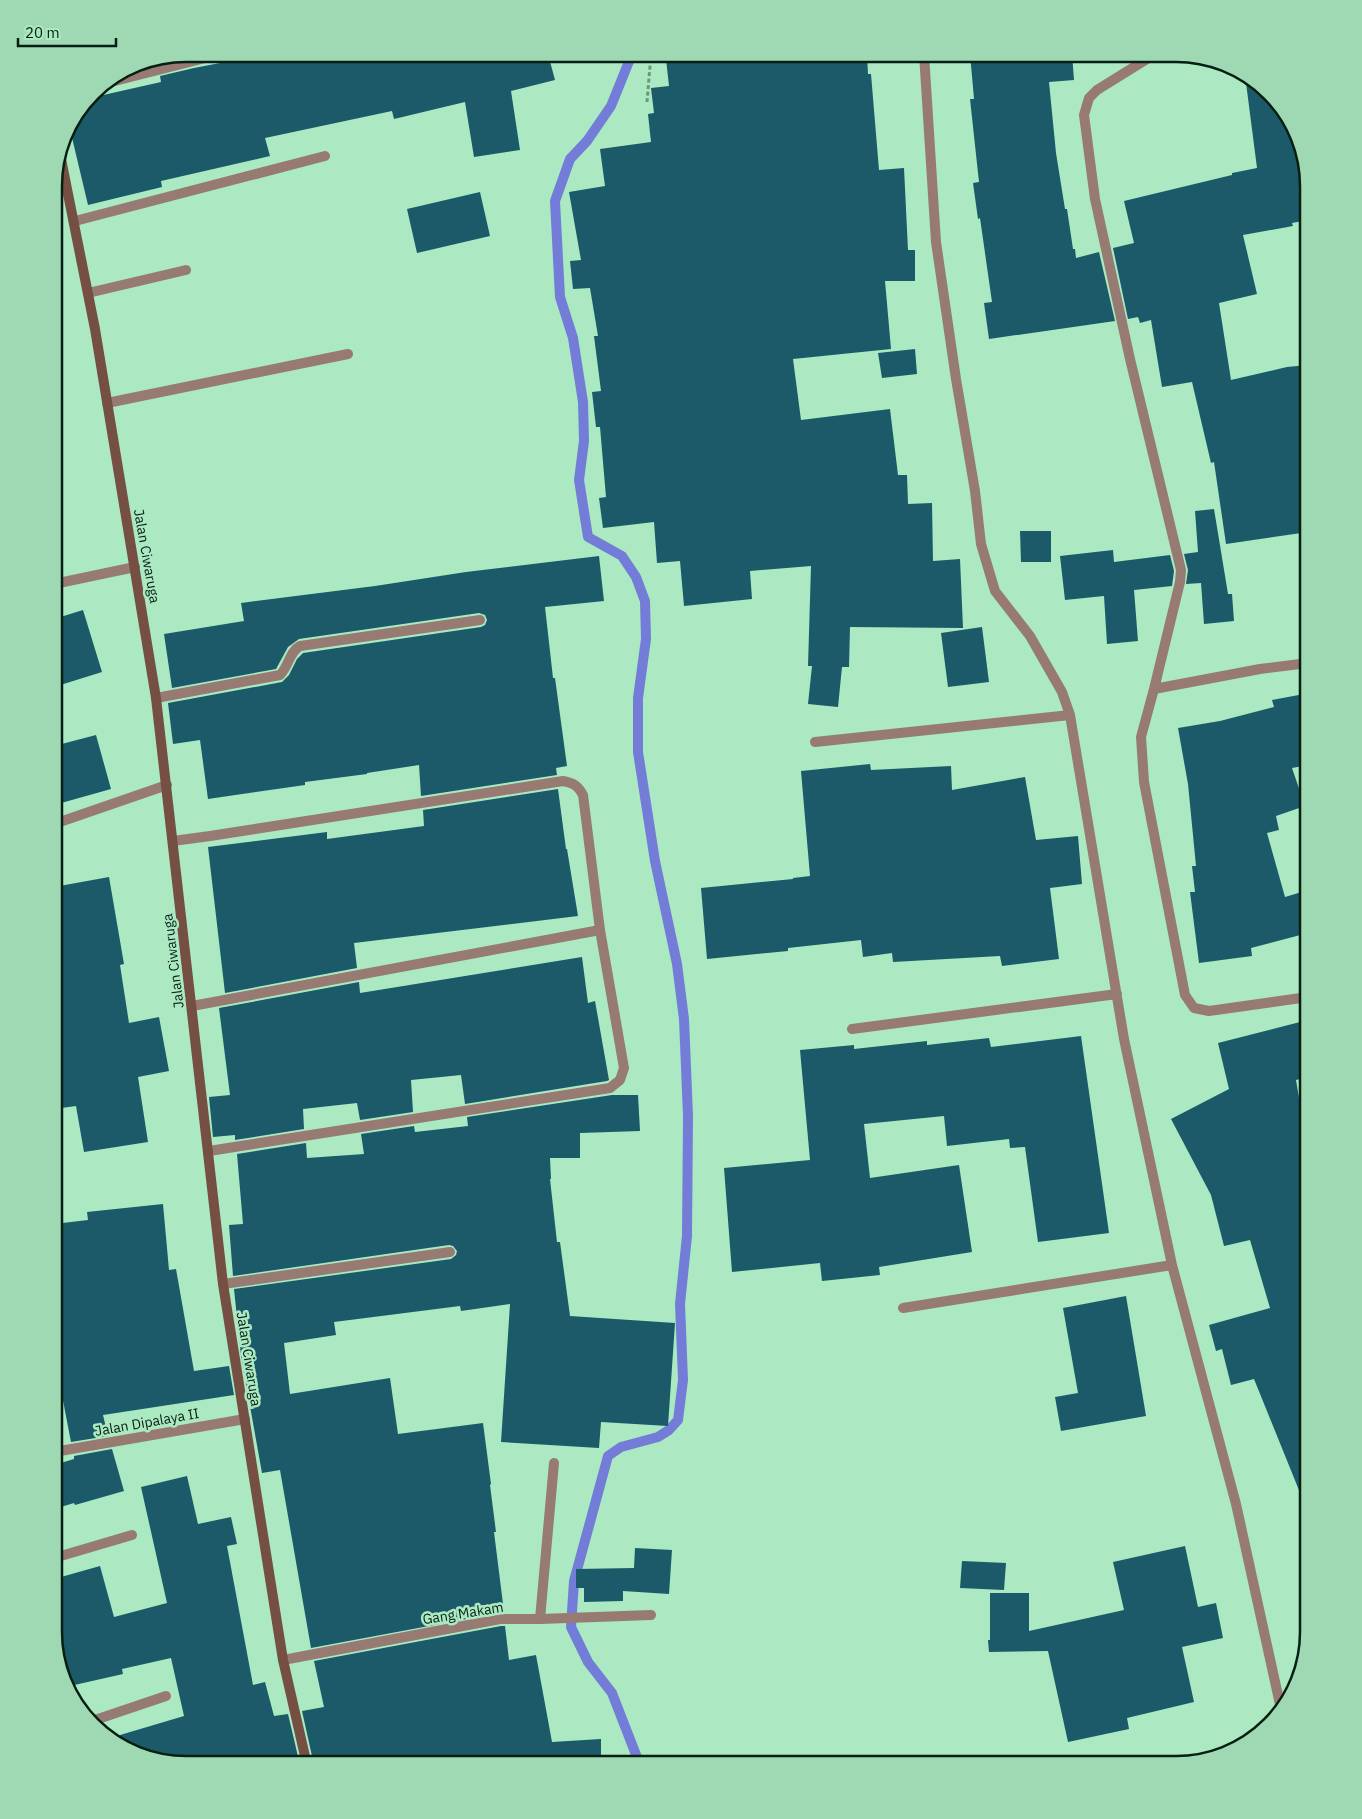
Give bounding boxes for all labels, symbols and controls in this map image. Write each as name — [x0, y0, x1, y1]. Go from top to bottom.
scale bar — [18, 15, 115, 47]
text: 20 m — [25, 23, 60, 42]
street label: Jalan Ciwaruga — [130, 507, 164, 605]
street label: Jalan Ciwaruga — [158, 912, 188, 1009]
street label: Jalan Ciwaruga — [233, 1310, 265, 1408]
street label: Jalan Dipalaya II — [93, 1404, 201, 1440]
street label: Gang Makam — [421, 1598, 505, 1628]

